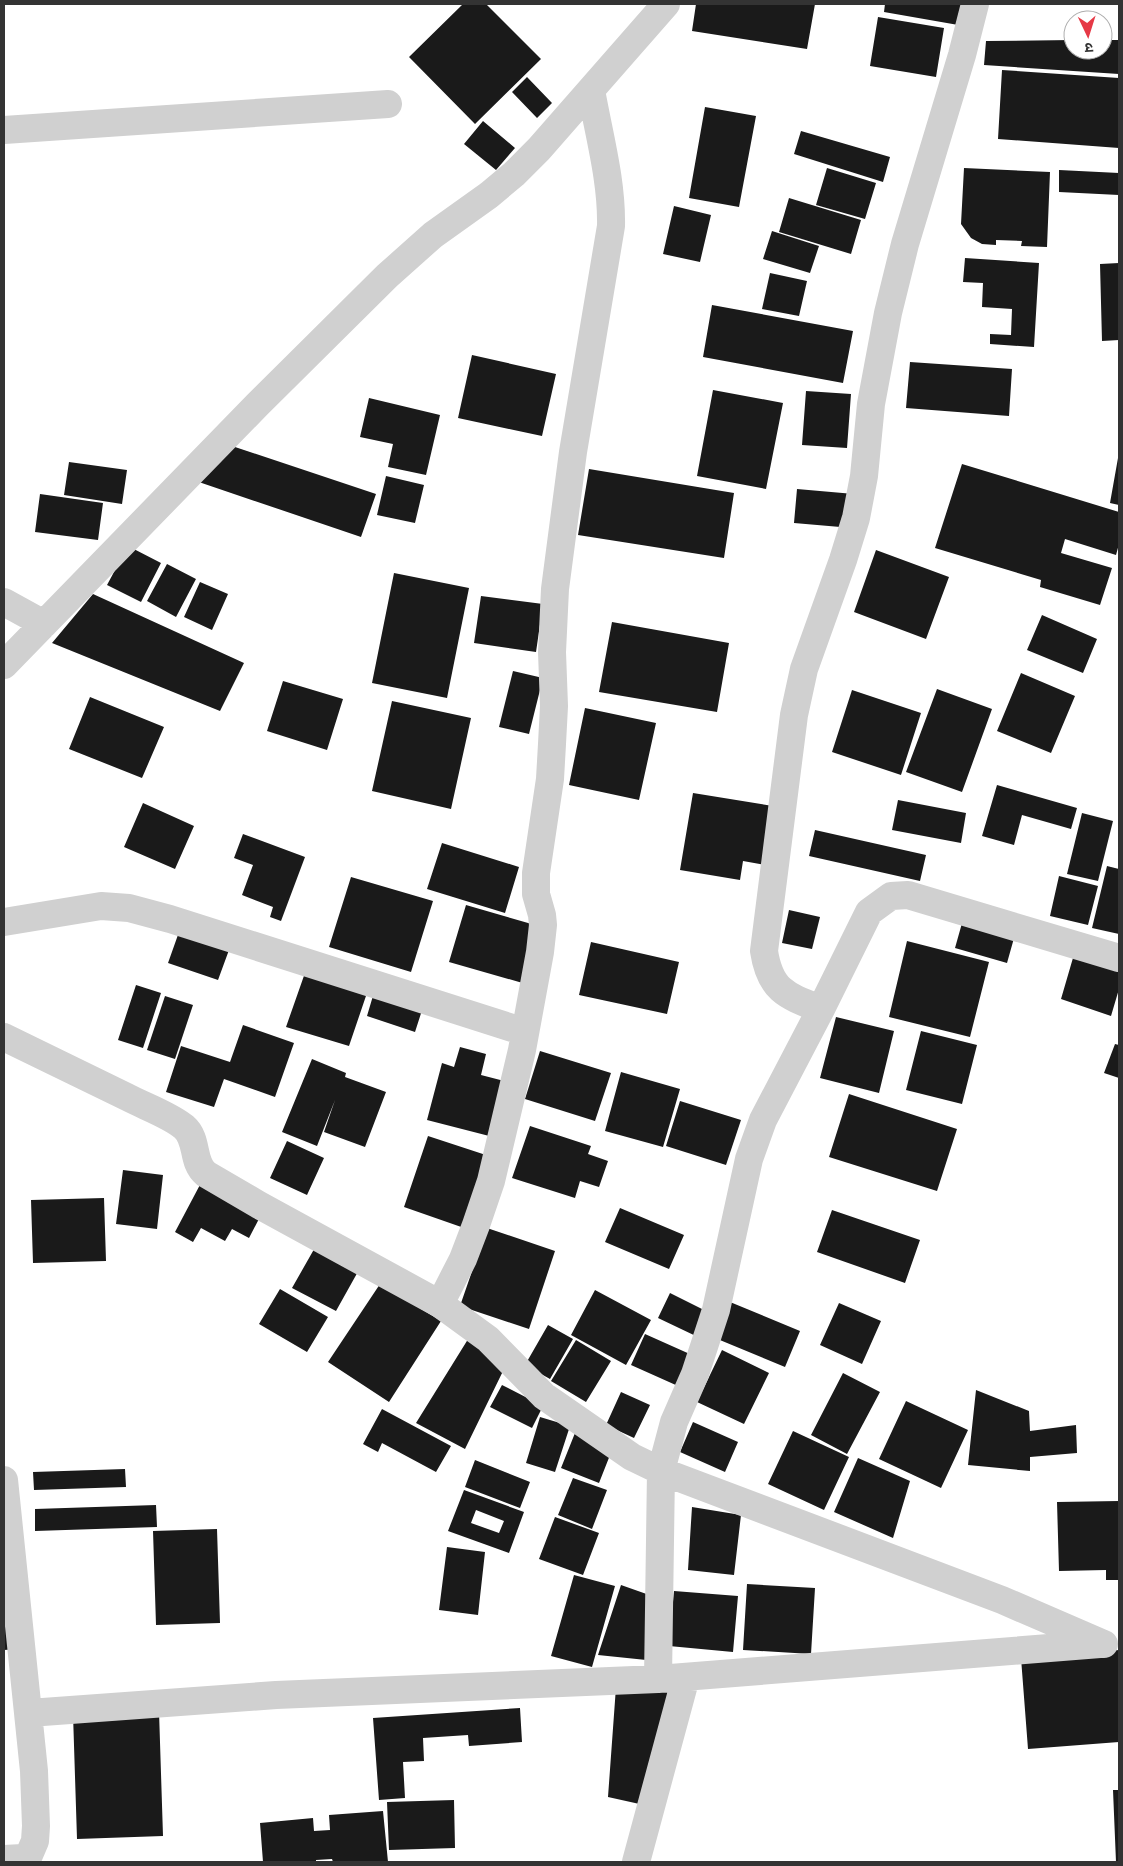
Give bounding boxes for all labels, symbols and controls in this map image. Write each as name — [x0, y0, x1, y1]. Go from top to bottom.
north arrow — [1063, 10, 1113, 60]
text: उ — [1083, 39, 1094, 57]

